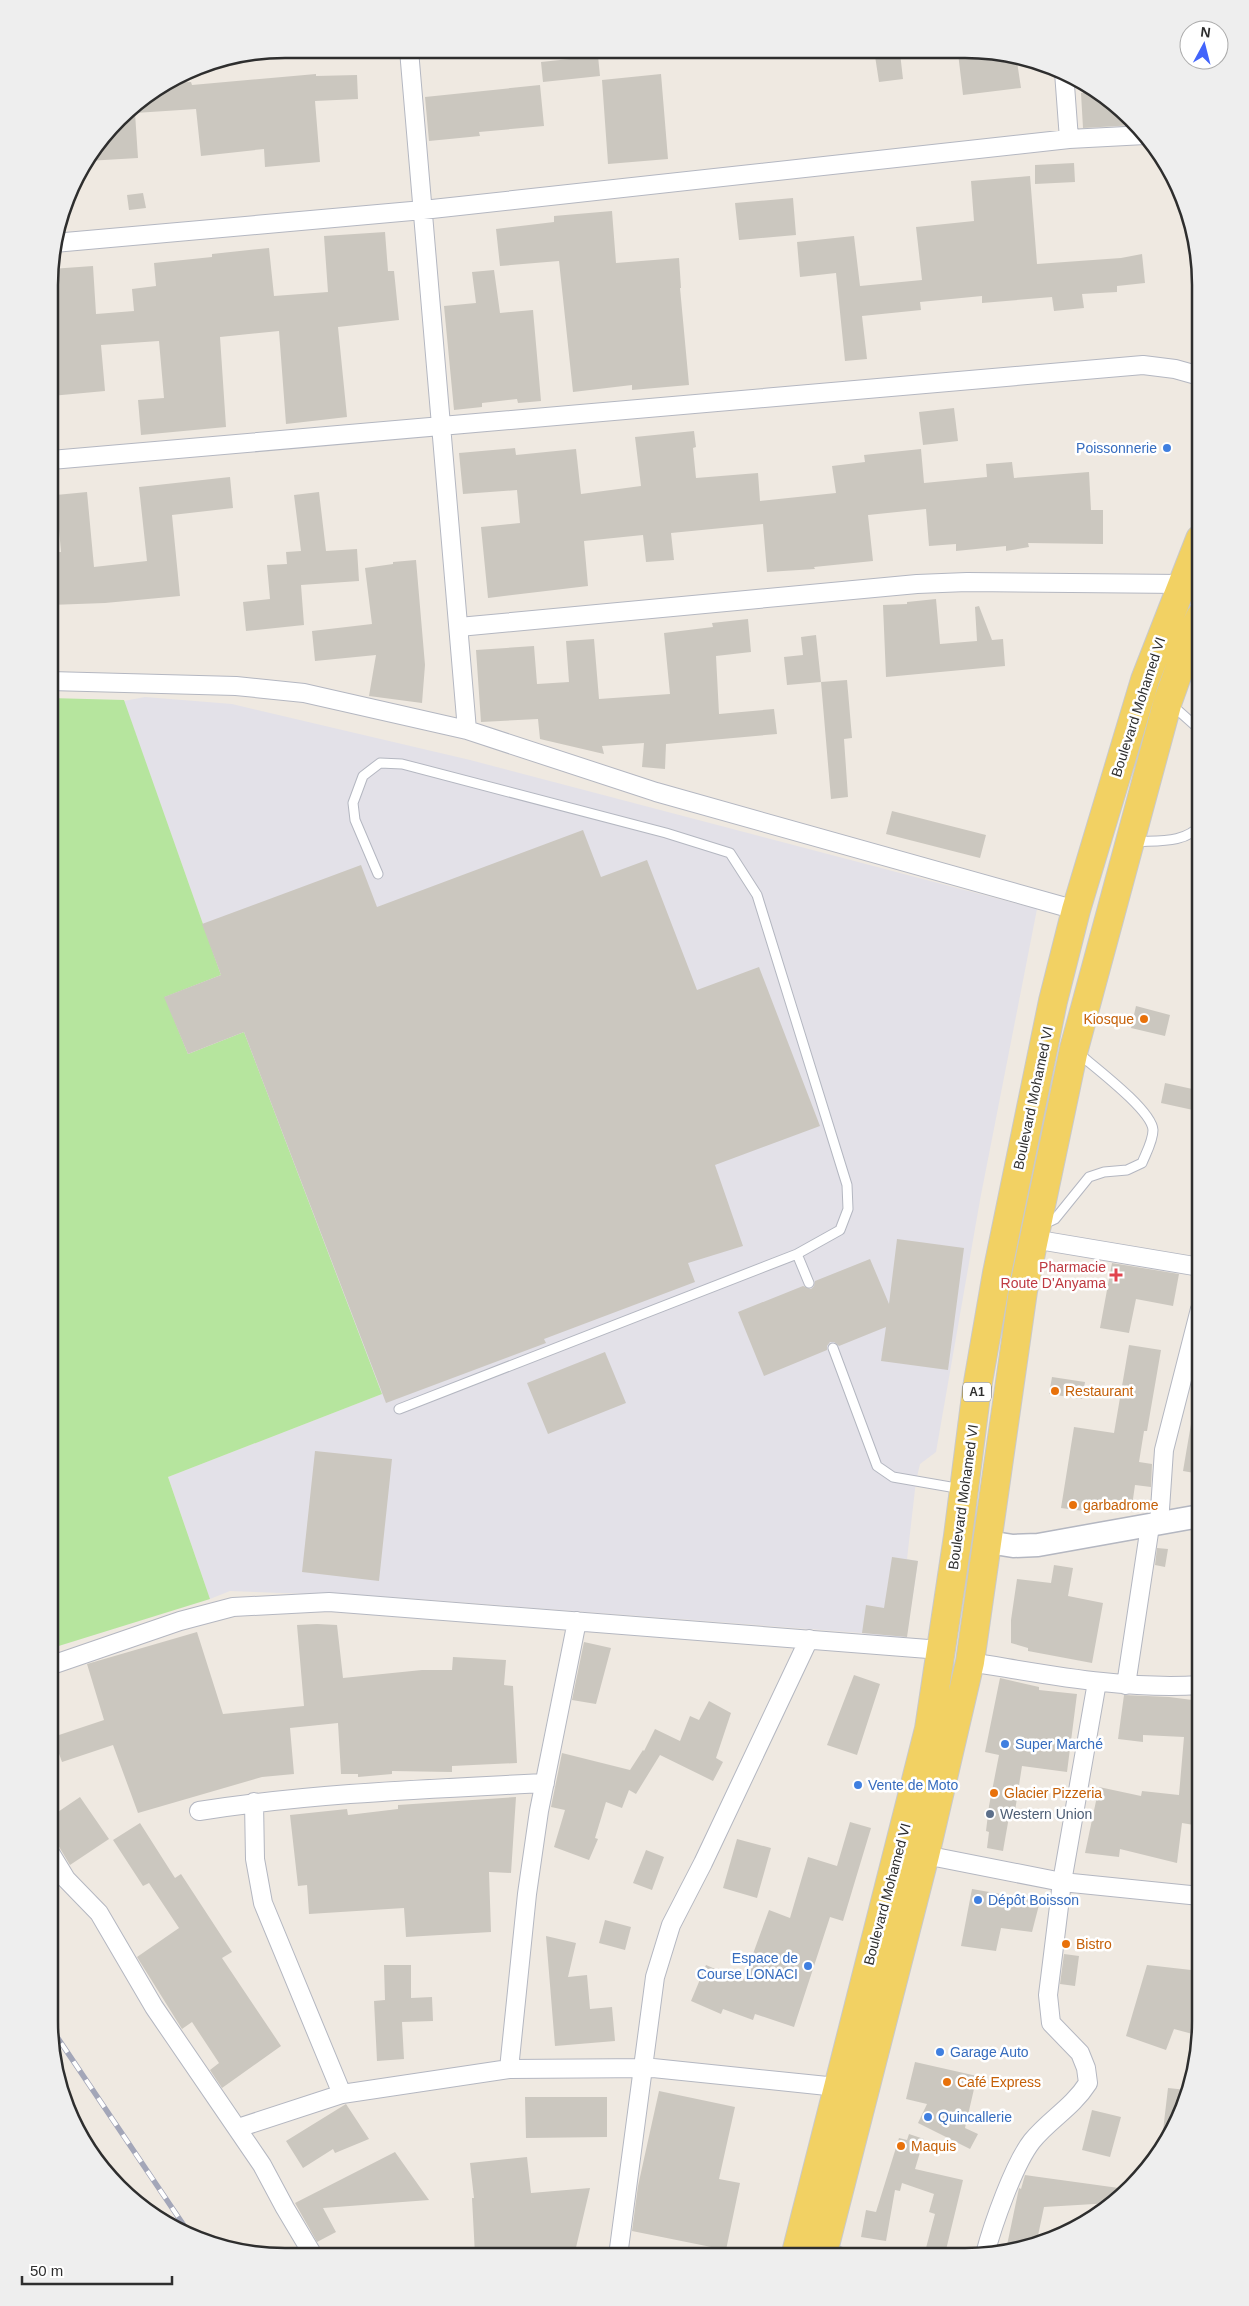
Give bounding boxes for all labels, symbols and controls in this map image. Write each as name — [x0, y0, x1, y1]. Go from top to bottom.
north arrow — [1179, 20, 1229, 70]
text: N — [1200, 24, 1212, 41]
place label: Poissonnerie — [1076, 440, 1157, 456]
marker: Poissonnerie — [1161, 442, 1173, 454]
street label: Boulevard Mohamed VI — [1108, 635, 1168, 779]
place label: Kiosque — [1083, 1011, 1134, 1027]
marker: Kiosque — [1138, 1013, 1150, 1025]
street label: Boulevard Mohamed VI — [1010, 1025, 1056, 1171]
place label: Pharmacie Route D'Anyama — [1001, 1259, 1106, 1291]
marker: Pharmacie Route D'Anyama — [1110, 1269, 1122, 1281]
road number: A1 — [963, 1382, 991, 1401]
place label: Restaurant — [1065, 1383, 1134, 1399]
marker: Restaurant — [1049, 1385, 1061, 1397]
street label: Boulevard Mohamed VI — [945, 1423, 981, 1571]
place label: garbadrome — [1083, 1497, 1159, 1513]
marker: garbadrome — [1067, 1499, 1079, 1511]
place label: Super Marché — [1015, 1736, 1103, 1752]
marker: Super Marché — [999, 1738, 1011, 1750]
place label: Vente de Moto — [868, 1777, 959, 1793]
marker: Vente de Moto — [852, 1779, 864, 1791]
place label: Glacier Pizzeria — [1004, 1785, 1102, 1801]
marker: Glacier Pizzeria — [988, 1787, 1000, 1799]
place label: Western Union — [1000, 1806, 1092, 1822]
marker: Western Union — [984, 1808, 996, 1820]
street label: Boulevard Mohamed VI — [860, 1821, 914, 1967]
place label: Dépôt Boisson — [988, 1892, 1079, 1908]
marker: Dépôt Boisson — [972, 1894, 984, 1906]
place label: Bistro — [1076, 1936, 1112, 1952]
marker: Bistro — [1060, 1938, 1072, 1950]
place label: Espace de Course LONACI — [697, 1950, 798, 1982]
marker: Espace de Course LONACI — [802, 1960, 814, 1972]
place label: Garage Auto — [950, 2044, 1029, 2060]
marker: Garage Auto — [934, 2046, 946, 2058]
place label: Café Express — [957, 2074, 1041, 2090]
marker: Café Express — [941, 2076, 953, 2088]
place label: Quincallerie — [938, 2109, 1012, 2125]
marker: Quincallerie — [922, 2111, 934, 2123]
place label: Maquis — [911, 2138, 956, 2154]
marker: Maquis — [895, 2140, 907, 2152]
scale bar — [22, 2254, 172, 2286]
text: 50 m — [30, 2262, 63, 2279]

